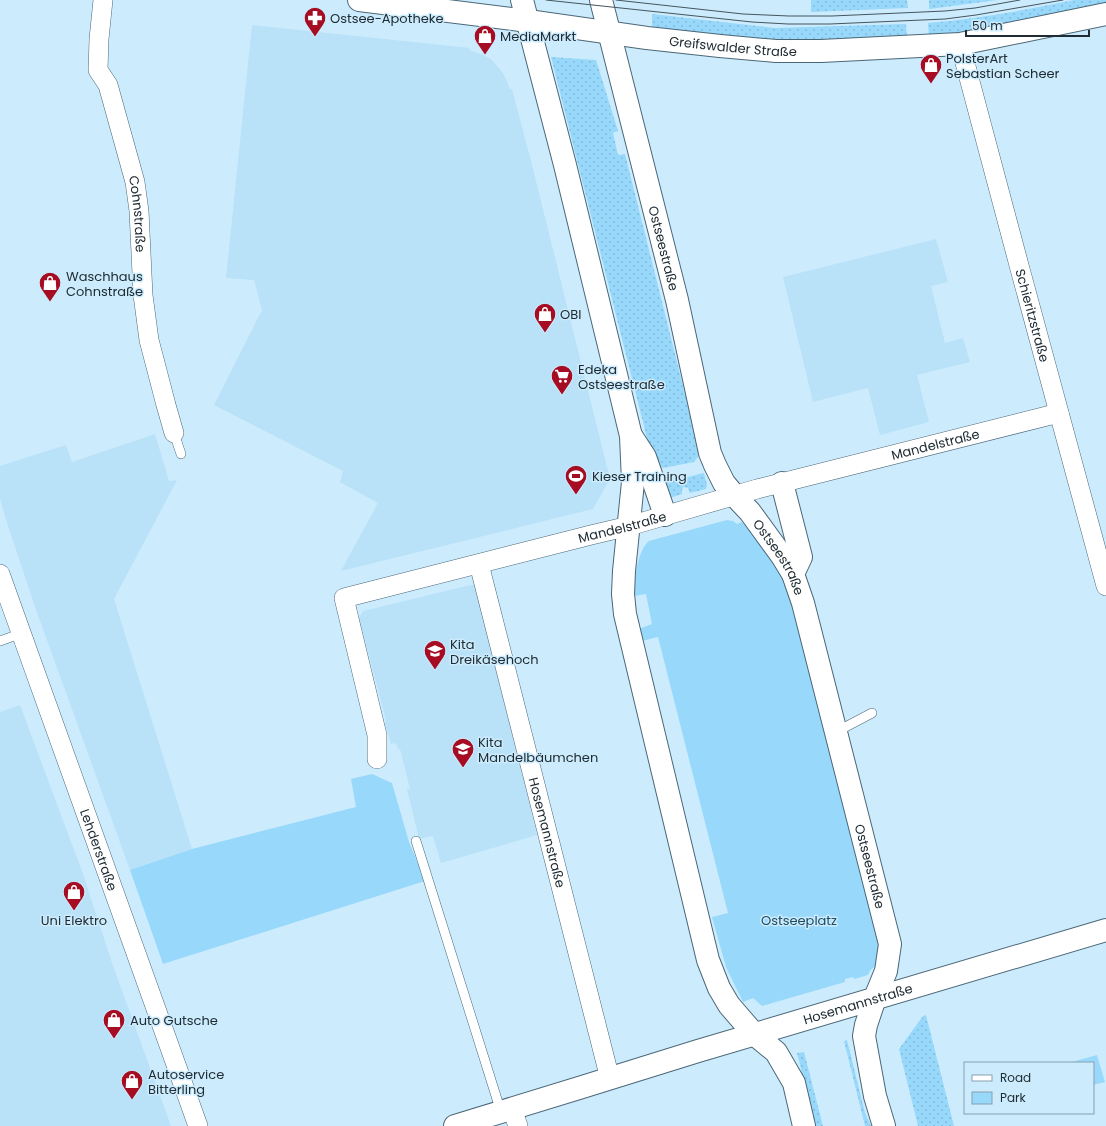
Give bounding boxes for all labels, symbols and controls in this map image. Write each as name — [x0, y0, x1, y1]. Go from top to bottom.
pharmacy icon: Ostsee-Apotheke — [302, 5, 328, 38]
place label: Ostsee-Apotheke — [330, 9, 444, 28]
scale bar — [966, 12, 1089, 38]
text: 50 m — [972, 17, 1003, 34]
shop icon: MediaMarkt — [472, 23, 498, 56]
place label: MediaMarkt — [500, 27, 577, 46]
street label: Greifswalder Straße — [668, 31, 797, 61]
place label: PolsterArt Sebastian Scheer — [946, 49, 1060, 83]
shop icon: PolsterArt Sebastian Scheer — [918, 52, 944, 85]
street label: Cohnstraße — [124, 173, 150, 253]
street label: Ostseestraße — [644, 204, 683, 293]
place label: Waschhaus Cohnstraße — [66, 267, 143, 301]
street label: Schieritzstraße — [1010, 267, 1054, 364]
shop icon: Waschhaus Cohnstraße — [37, 270, 63, 303]
shop icon: OBI — [532, 301, 558, 334]
place label: OBI — [560, 305, 581, 324]
place label: Edeka Ostseestraße — [578, 360, 665, 394]
supermarket icon: Edeka Ostseestraße — [549, 363, 575, 396]
street label: Mandelstraße — [889, 424, 982, 465]
sports icon: Kieser Training — [563, 463, 589, 496]
place label: Kieser Training — [592, 467, 687, 486]
street label: Mandelstraße — [576, 507, 669, 548]
street label: Ostseestraße — [748, 515, 809, 598]
place label: Kita Dreikäsehoch — [450, 635, 538, 669]
school or university icon: Kita Dreikäsehoch — [422, 638, 448, 671]
place label: Kita Mandelbäumchen — [478, 733, 598, 767]
school or university icon: Kita Mandelbäumchen — [450, 736, 476, 769]
street label: Hosemannstraße — [524, 775, 570, 890]
street label: Lehderstraße — [75, 806, 122, 894]
street label: Ostseestraße — [850, 822, 890, 911]
shop icon: Uni Elektro — [61, 879, 87, 912]
place label: Uni Elektro — [41, 911, 107, 930]
park label: Ostseeplatz — [761, 911, 837, 930]
street label: Hosemannstraße — [801, 979, 915, 1029]
shop icon: Auto Gutsche — [101, 1007, 127, 1040]
place label: Auto Gutsche — [130, 1011, 218, 1030]
legend — [964, 1062, 1094, 1114]
place label: Autoservice Bitterling — [148, 1065, 224, 1099]
shop icon: Autoservice Bitterling — [119, 1068, 145, 1101]
text: Road — [1000, 1069, 1031, 1086]
text: Park — [1000, 1089, 1027, 1106]

